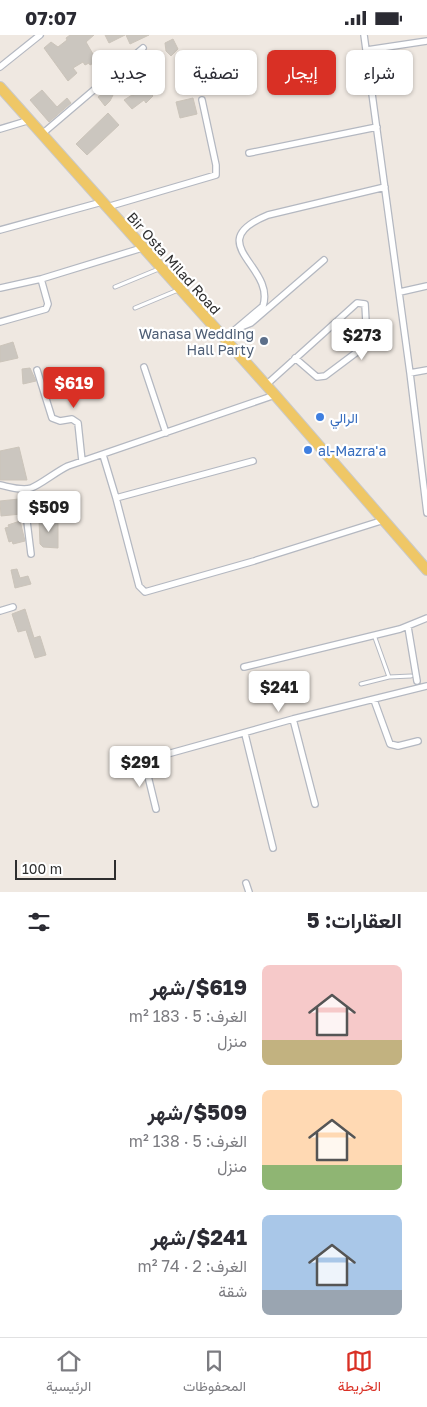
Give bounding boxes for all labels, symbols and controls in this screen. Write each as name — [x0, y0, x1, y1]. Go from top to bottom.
text: 07:07 — [25, 6, 77, 29]
chip: جديد — [92, 50, 165, 95]
chip: تصفية — [175, 50, 257, 95]
chip: إيجار — [267, 50, 336, 95]
chip: شراء — [346, 50, 413, 95]
street label: Bir Osta Milad Road — [124, 208, 224, 318]
pin: $273 — [332, 319, 392, 361]
place label: Wanasa Wedding Hall Party — [139, 325, 254, 358]
text: $273 — [343, 325, 381, 345]
marker: Wanasa Wedding Hall Party — [258, 335, 270, 347]
pin: $619 — [44, 367, 104, 409]
text: $619 — [54, 373, 94, 393]
place label: الرالي — [330, 409, 358, 430]
marker: الرالي — [314, 411, 326, 423]
place label: al-Mazra'a — [318, 442, 386, 459]
marker: al-Mazra'a — [302, 444, 314, 456]
pin: $509 — [19, 491, 79, 533]
text: $509 — [28, 497, 70, 517]
pin: $241 — [249, 671, 309, 713]
text: $241 — [260, 677, 298, 697]
pin: $291 — [110, 745, 170, 788]
text: $291 — [121, 752, 159, 772]
scale bar — [15, 857, 116, 880]
text: 100 m — [22, 860, 62, 877]
text: العقارات: 5 — [307, 907, 402, 933]
icon: filters — [25, 908, 53, 936]
text: $619/شهر — [150, 974, 247, 1000]
icon: home — [302, 985, 362, 1045]
text: الغرف: 5 · 183 m² — [129, 1006, 247, 1026]
text: منزل — [217, 1031, 247, 1051]
text: $509/شهر — [147, 1099, 247, 1125]
icon: home — [302, 1110, 362, 1170]
text: الغرف: 5 · 138 m² — [129, 1131, 247, 1151]
text: منزل — [217, 1156, 247, 1176]
text: $241/شهر — [151, 1224, 247, 1250]
icon: home — [302, 1235, 362, 1295]
text: الغرف: 2 · 74 m² — [137, 1256, 247, 1276]
text: شقة — [218, 1281, 247, 1301]
tab: الرئيسية — [46, 1347, 91, 1399]
tab: المحفوظات — [183, 1347, 246, 1399]
tab: الخريطة — [338, 1347, 381, 1399]

